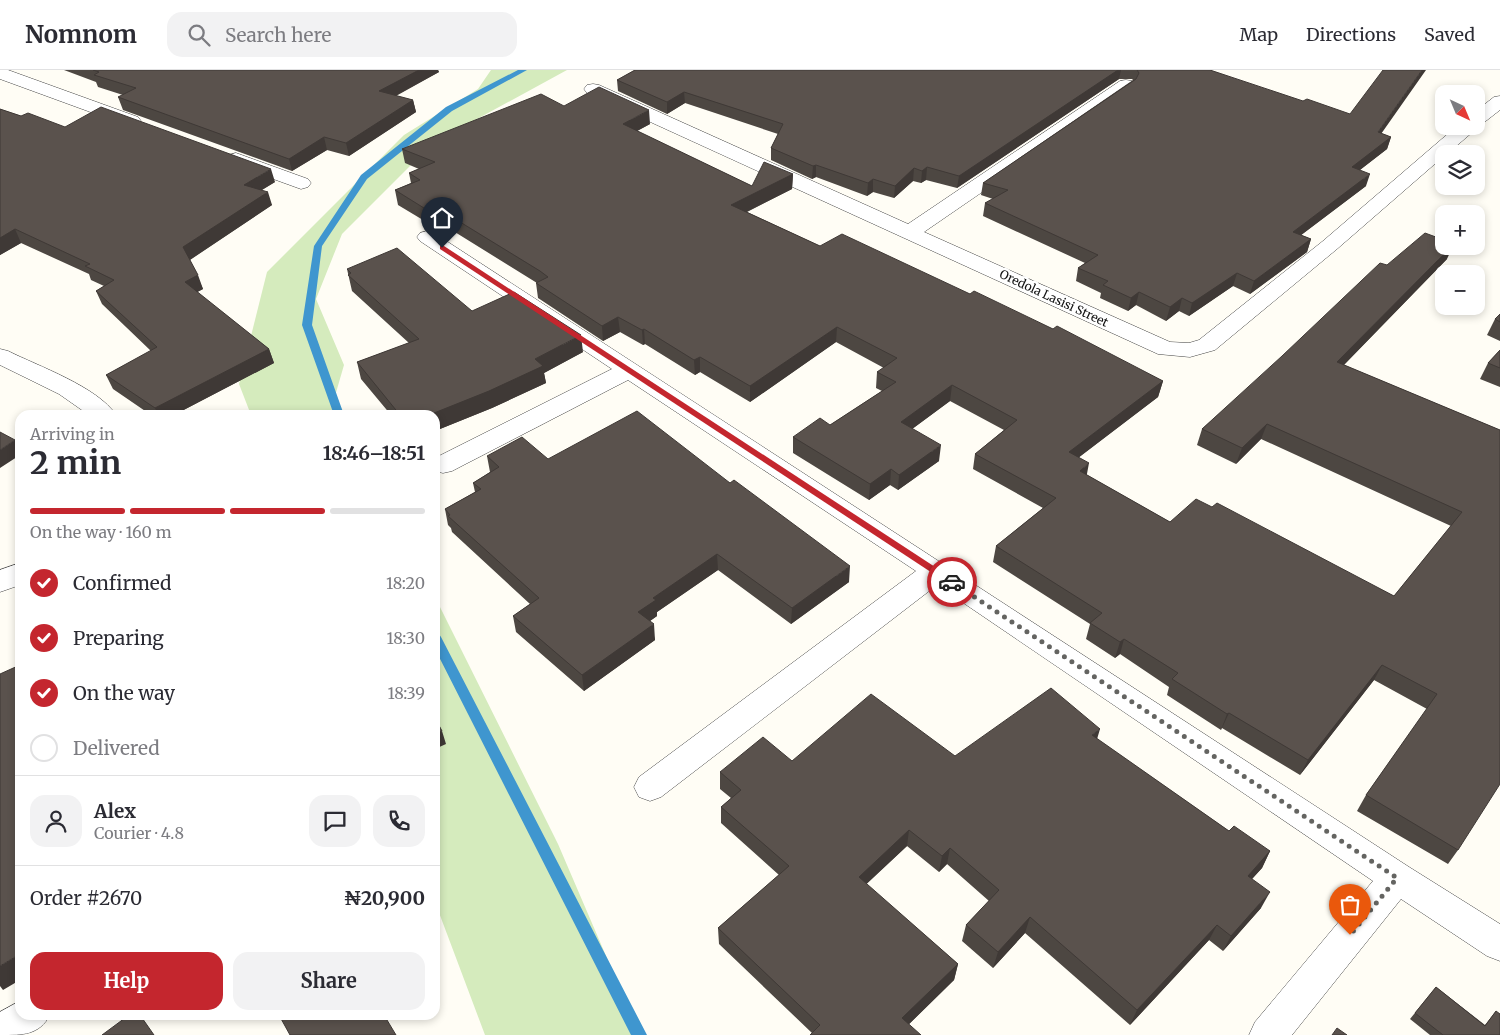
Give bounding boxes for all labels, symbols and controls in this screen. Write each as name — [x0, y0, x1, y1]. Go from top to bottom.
search box — [167, 12, 517, 57]
text: Nomnom — [25, 19, 137, 50]
icon: search — [185, 21, 213, 49]
text: Search here — [225, 23, 331, 47]
text: Map — [1240, 23, 1278, 46]
text: Directions — [1306, 23, 1396, 46]
text: Saved — [1424, 23, 1475, 46]
north arrow — [1435, 85, 1485, 135]
map controls — [1435, 85, 1485, 315]
button: layers — [1435, 145, 1485, 195]
pin — [421, 197, 463, 248]
icon: home — [428, 204, 456, 232]
button: + — [1435, 205, 1485, 255]
button: − — [1435, 265, 1485, 315]
street label: Oredola Lasisi Street — [997, 266, 1111, 330]
text: Arriving in — [30, 424, 115, 444]
text: 18:46–18:51 — [323, 441, 425, 465]
text: 2 min — [30, 443, 121, 483]
text: On the way · 160 m — [30, 522, 172, 542]
courier — [927, 557, 977, 607]
icon: car — [938, 568, 966, 596]
icon: check — [30, 569, 58, 597]
text: Confirmed — [73, 571, 171, 595]
text: 18:20 — [386, 573, 425, 593]
icon: check — [30, 624, 58, 652]
text: Preparing — [73, 626, 164, 650]
text: 18:30 — [387, 628, 425, 648]
icon: check — [30, 679, 58, 707]
text: On the way — [73, 681, 175, 705]
text: 18:39 — [387, 683, 425, 703]
text: Delivered — [73, 736, 160, 760]
button: person — [30, 795, 82, 847]
button: chat — [309, 795, 361, 847]
button: phone — [373, 795, 425, 847]
text: Alex — [94, 799, 136, 823]
text: Courier · 4.8 — [94, 823, 184, 843]
pin — [1329, 884, 1371, 935]
text: Order #2670 — [30, 886, 142, 910]
text: ₦20,900 — [343, 886, 425, 910]
icon: bag — [1336, 891, 1364, 919]
button: Help — [30, 952, 223, 1010]
button: Share — [233, 952, 425, 1010]

